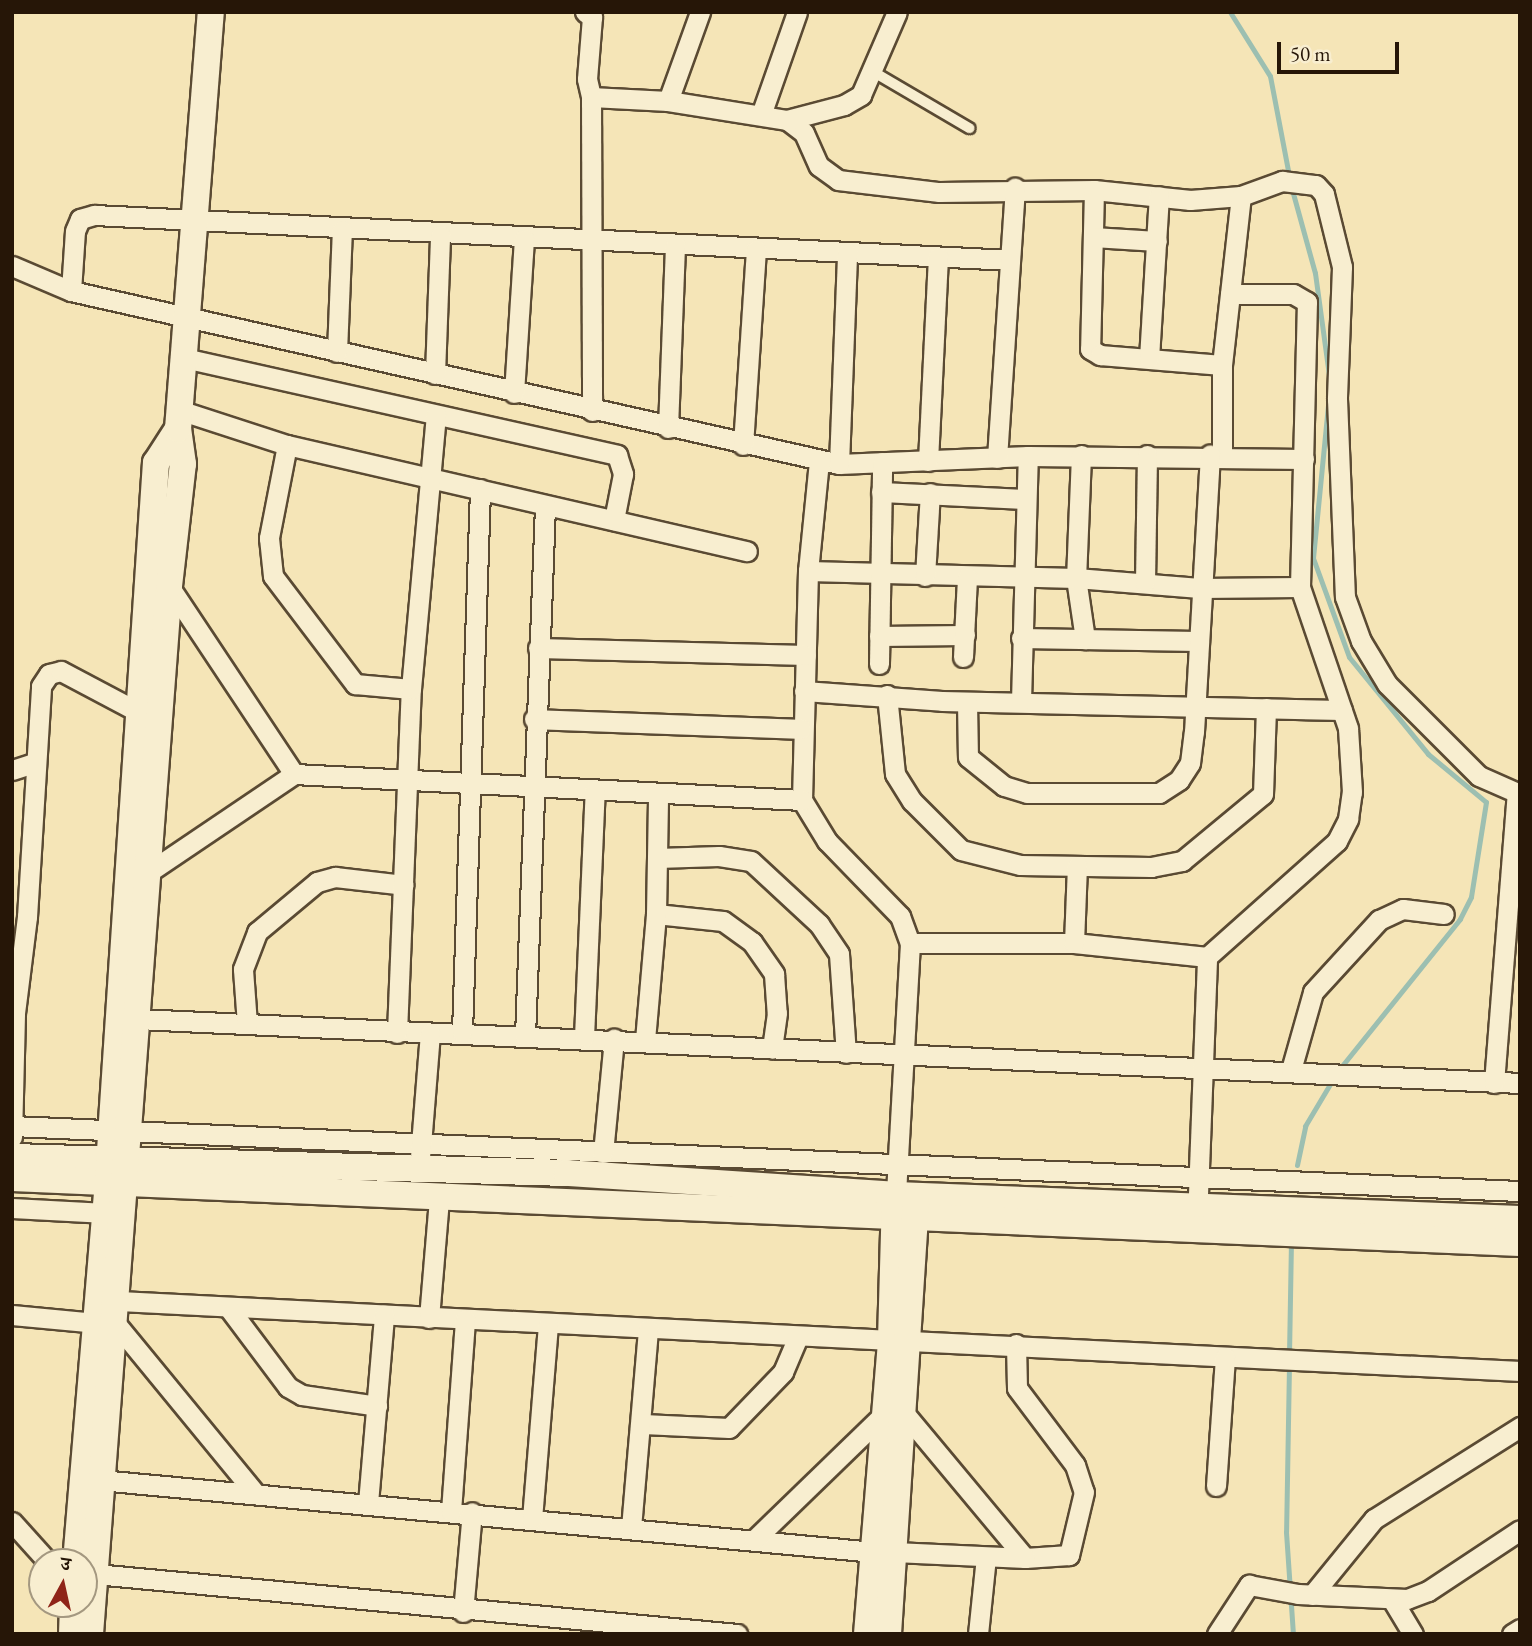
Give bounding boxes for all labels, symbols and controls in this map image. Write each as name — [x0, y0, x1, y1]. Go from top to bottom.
scale bar — [1280, 28, 1402, 72]
text: 50 m — [1290, 40, 1331, 67]
north arrow — [28, 1548, 98, 1618]
text: उ — [59, 1551, 72, 1577]

